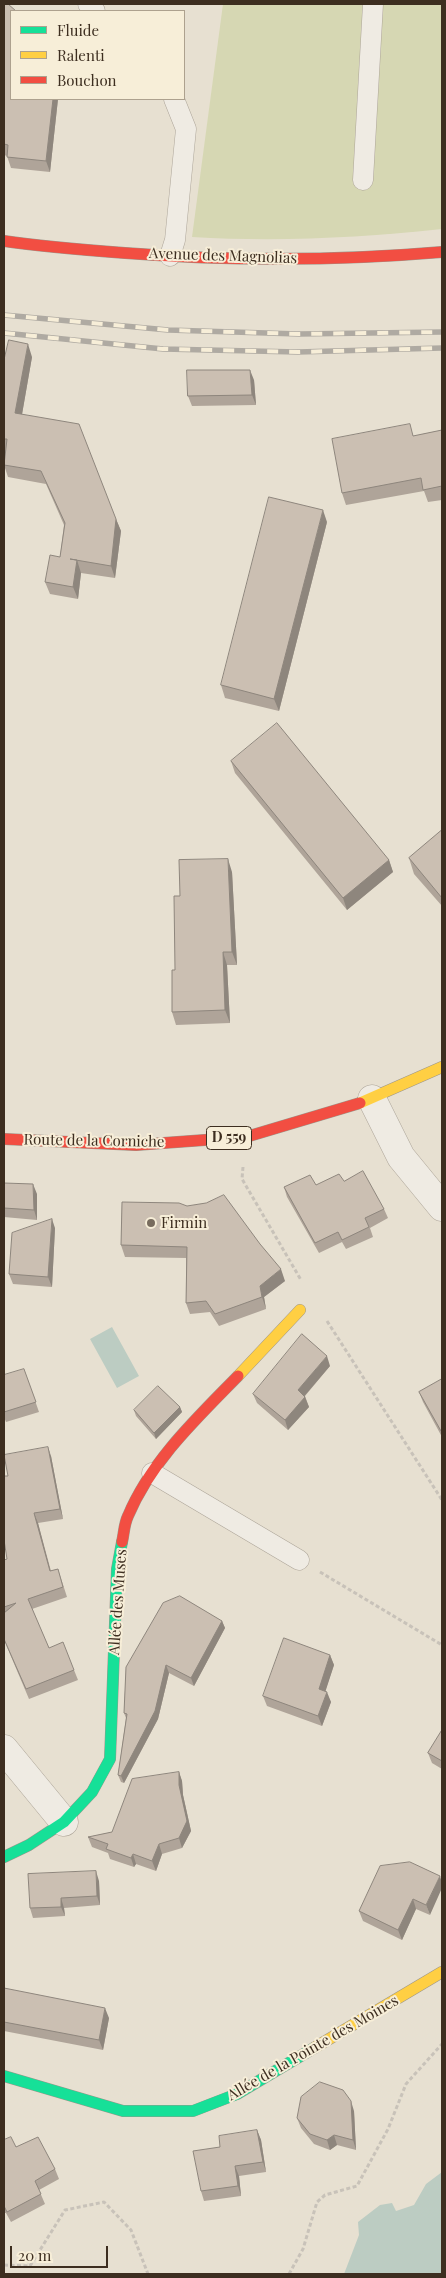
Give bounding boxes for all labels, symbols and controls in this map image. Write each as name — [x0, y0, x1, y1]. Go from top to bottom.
legend — [10, 10, 185, 100]
text: Fluide — [57, 20, 99, 40]
text: Ralenti — [57, 45, 105, 65]
text: Bouchon — [57, 70, 117, 90]
street label: Avenue des Magnolias — [149, 244, 297, 268]
road number: D 559 — [206, 1126, 252, 1150]
street label: Route de la Corniche — [23, 1131, 165, 1151]
place label: Firmin — [161, 1214, 207, 1232]
marker: Firmin — [145, 1217, 157, 1229]
street label: Allée des Muses — [105, 1548, 131, 1656]
street label: Allée de la Pointe des Moines — [224, 1992, 402, 2104]
scale bar — [12, 2236, 110, 2268]
text: 20 m — [18, 2245, 51, 2265]

